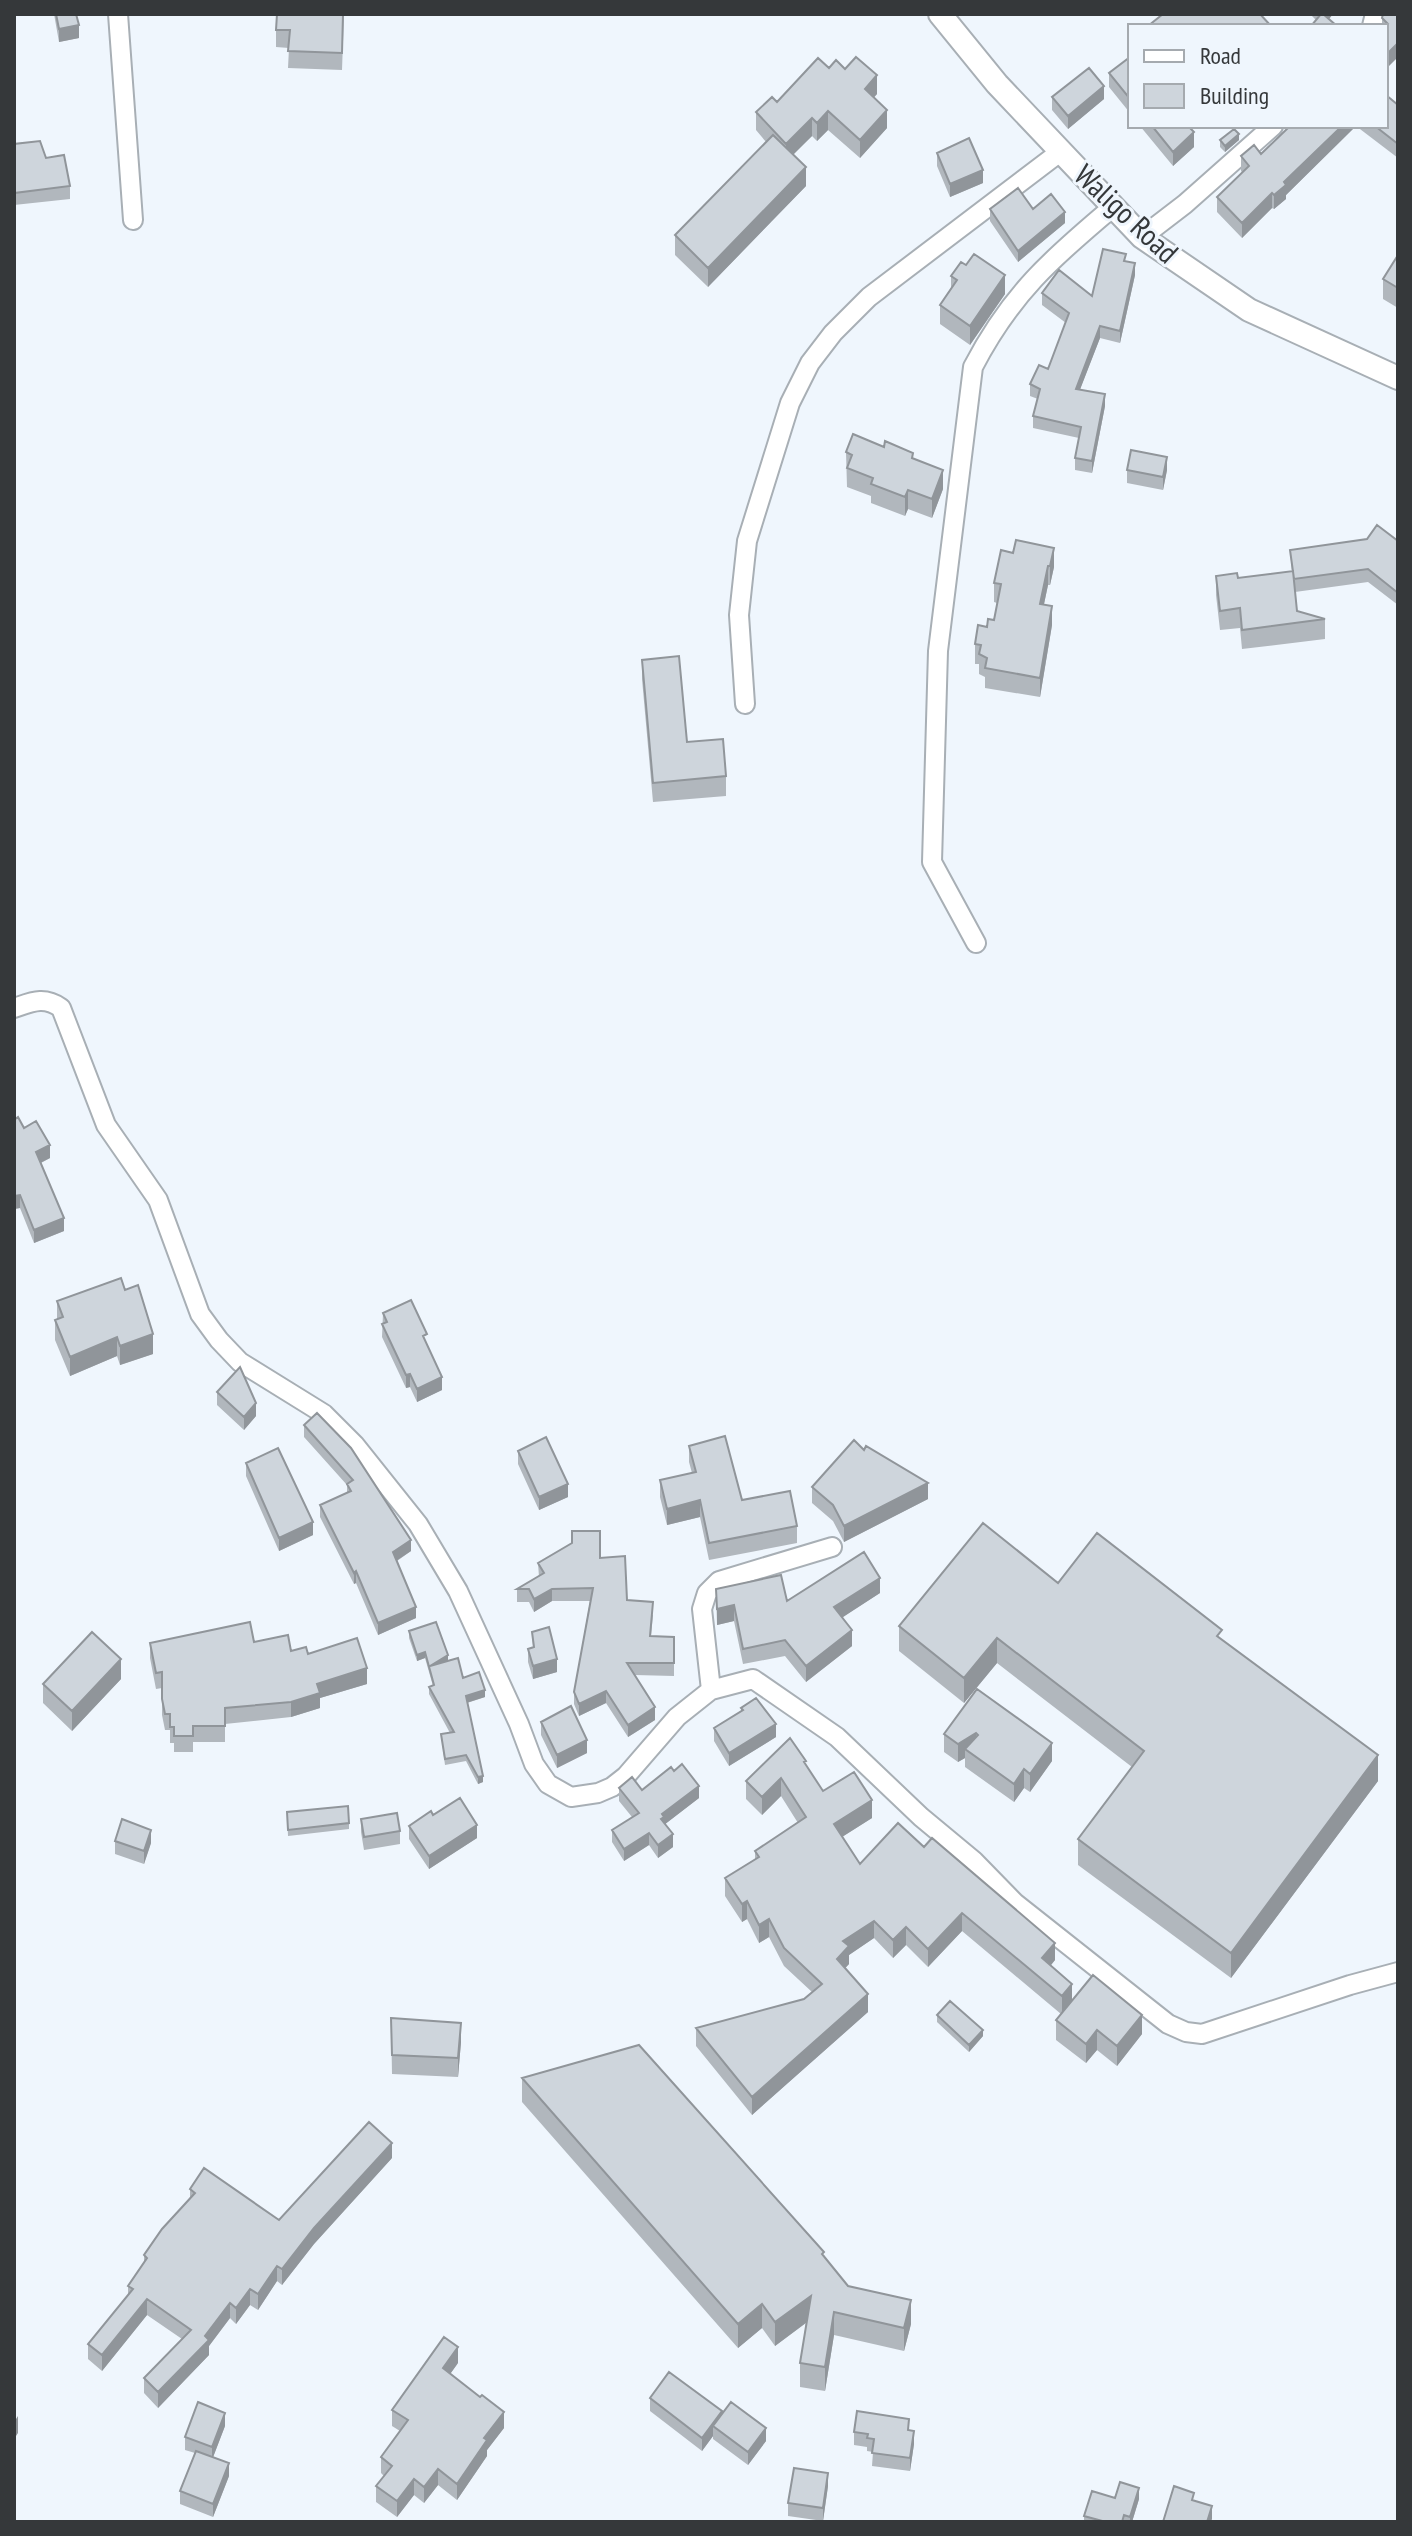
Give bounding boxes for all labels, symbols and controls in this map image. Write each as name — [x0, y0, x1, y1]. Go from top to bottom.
legend — [1128, 24, 1388, 128]
text: Road — [1200, 40, 1241, 71]
text: Building — [1200, 80, 1269, 111]
street label: Waligo Road — [1067, 155, 1187, 271]

